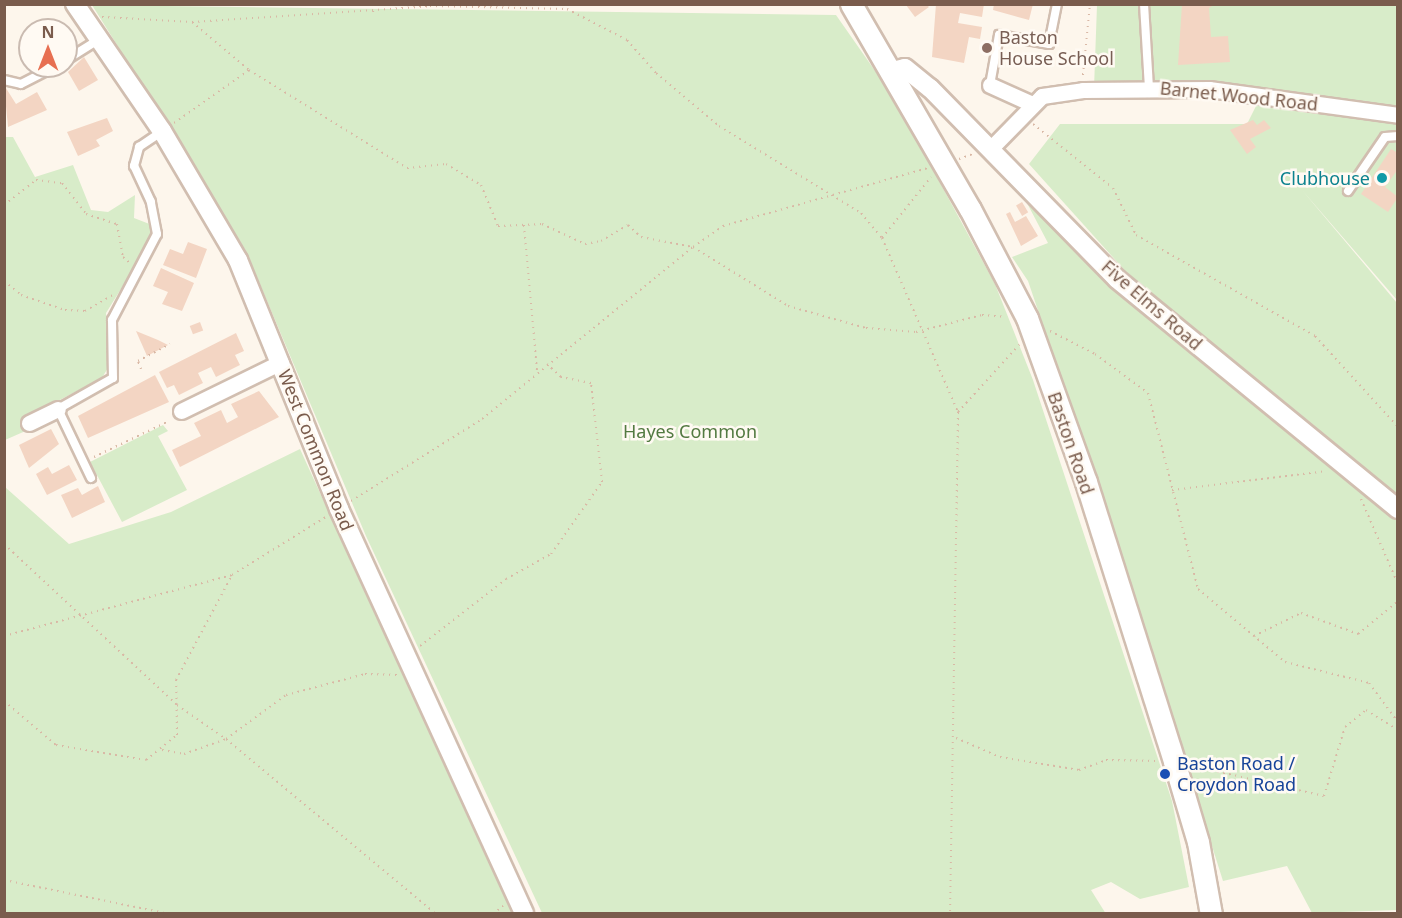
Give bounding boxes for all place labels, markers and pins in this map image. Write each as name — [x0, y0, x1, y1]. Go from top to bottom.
place label: Baston House School — [999, 27, 1114, 70]
marker: Baston House School — [980, 41, 994, 55]
place label: Clubhouse — [1280, 167, 1370, 189]
marker: Clubhouse — [1375, 171, 1389, 185]
place label: Baston Road / Croydon Road — [1177, 753, 1296, 795]
marker: Baston Road / Croydon Road — [1158, 767, 1172, 781]

